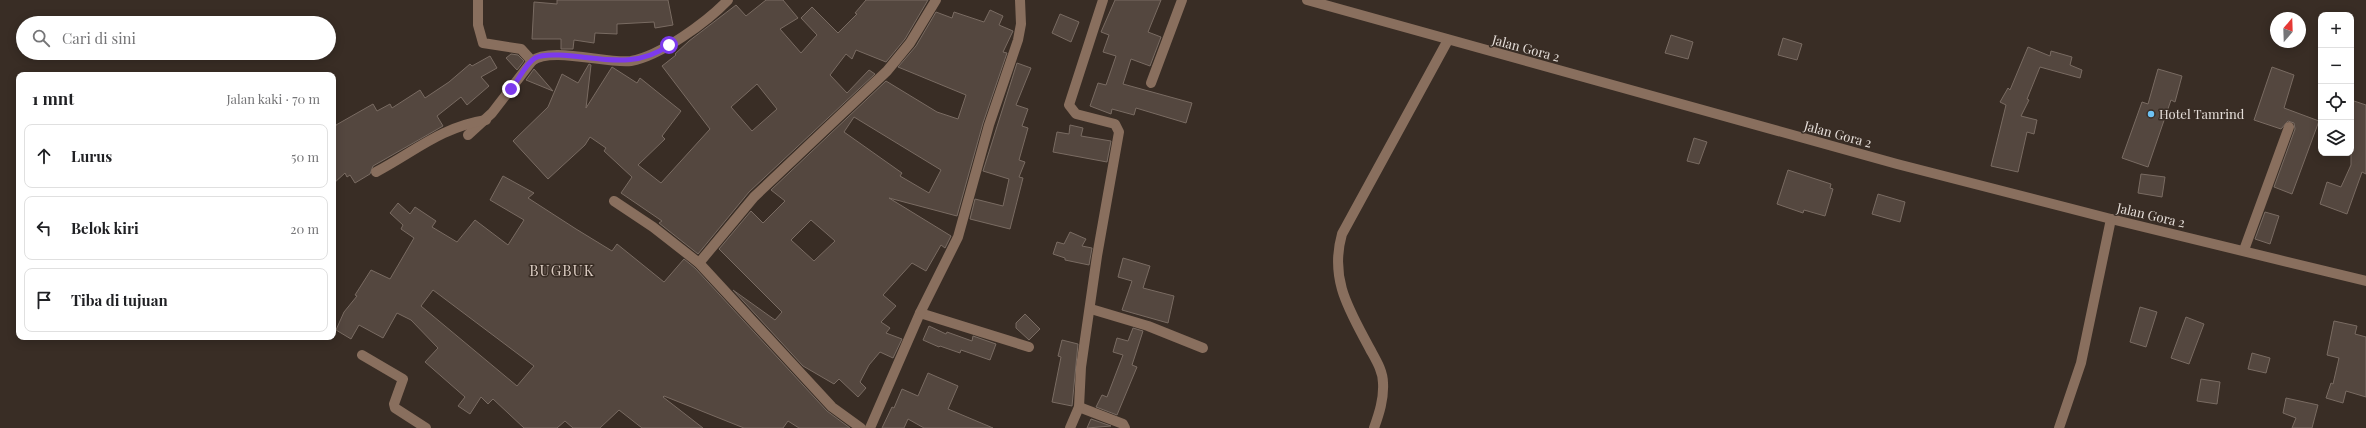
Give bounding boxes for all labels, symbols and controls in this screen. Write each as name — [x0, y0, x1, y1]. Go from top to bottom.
north arrow — [2270, 12, 2306, 48]
map controls — [2318, 12, 2354, 156]
button: + — [2318, 12, 2354, 48]
search box — [16, 16, 336, 60]
icon: search — [30, 27, 52, 49]
text: Cari di sini — [62, 28, 136, 48]
street label: Jalan Gora 2 — [1489, 30, 1562, 65]
route start — [660, 36, 678, 54]
button: − — [2318, 48, 2354, 84]
route end — [502, 80, 520, 98]
button: locate — [2318, 84, 2354, 120]
text: 1 mnt — [32, 87, 74, 109]
text: Jalan kaki · 70 m — [227, 90, 320, 107]
place label: Hotel Tamrind — [2159, 105, 2245, 122]
marker: Hotel Tamrind — [2146, 109, 2156, 119]
street label: Jalan Gora 2 — [1801, 116, 1874, 151]
button: layers — [2318, 120, 2354, 156]
icon: ahead — [33, 145, 55, 167]
text: Lurus — [71, 146, 112, 166]
text: 50 m — [291, 148, 319, 165]
street label: Jalan Gora 2 — [2114, 198, 2187, 231]
icon: left — [33, 217, 55, 239]
text: Belok kiri — [71, 218, 139, 238]
text: 20 m — [290, 220, 319, 237]
district label: BUGBUK — [529, 260, 595, 280]
icon: arrive — [33, 289, 55, 311]
text: Tiba di tujuan — [71, 290, 168, 310]

